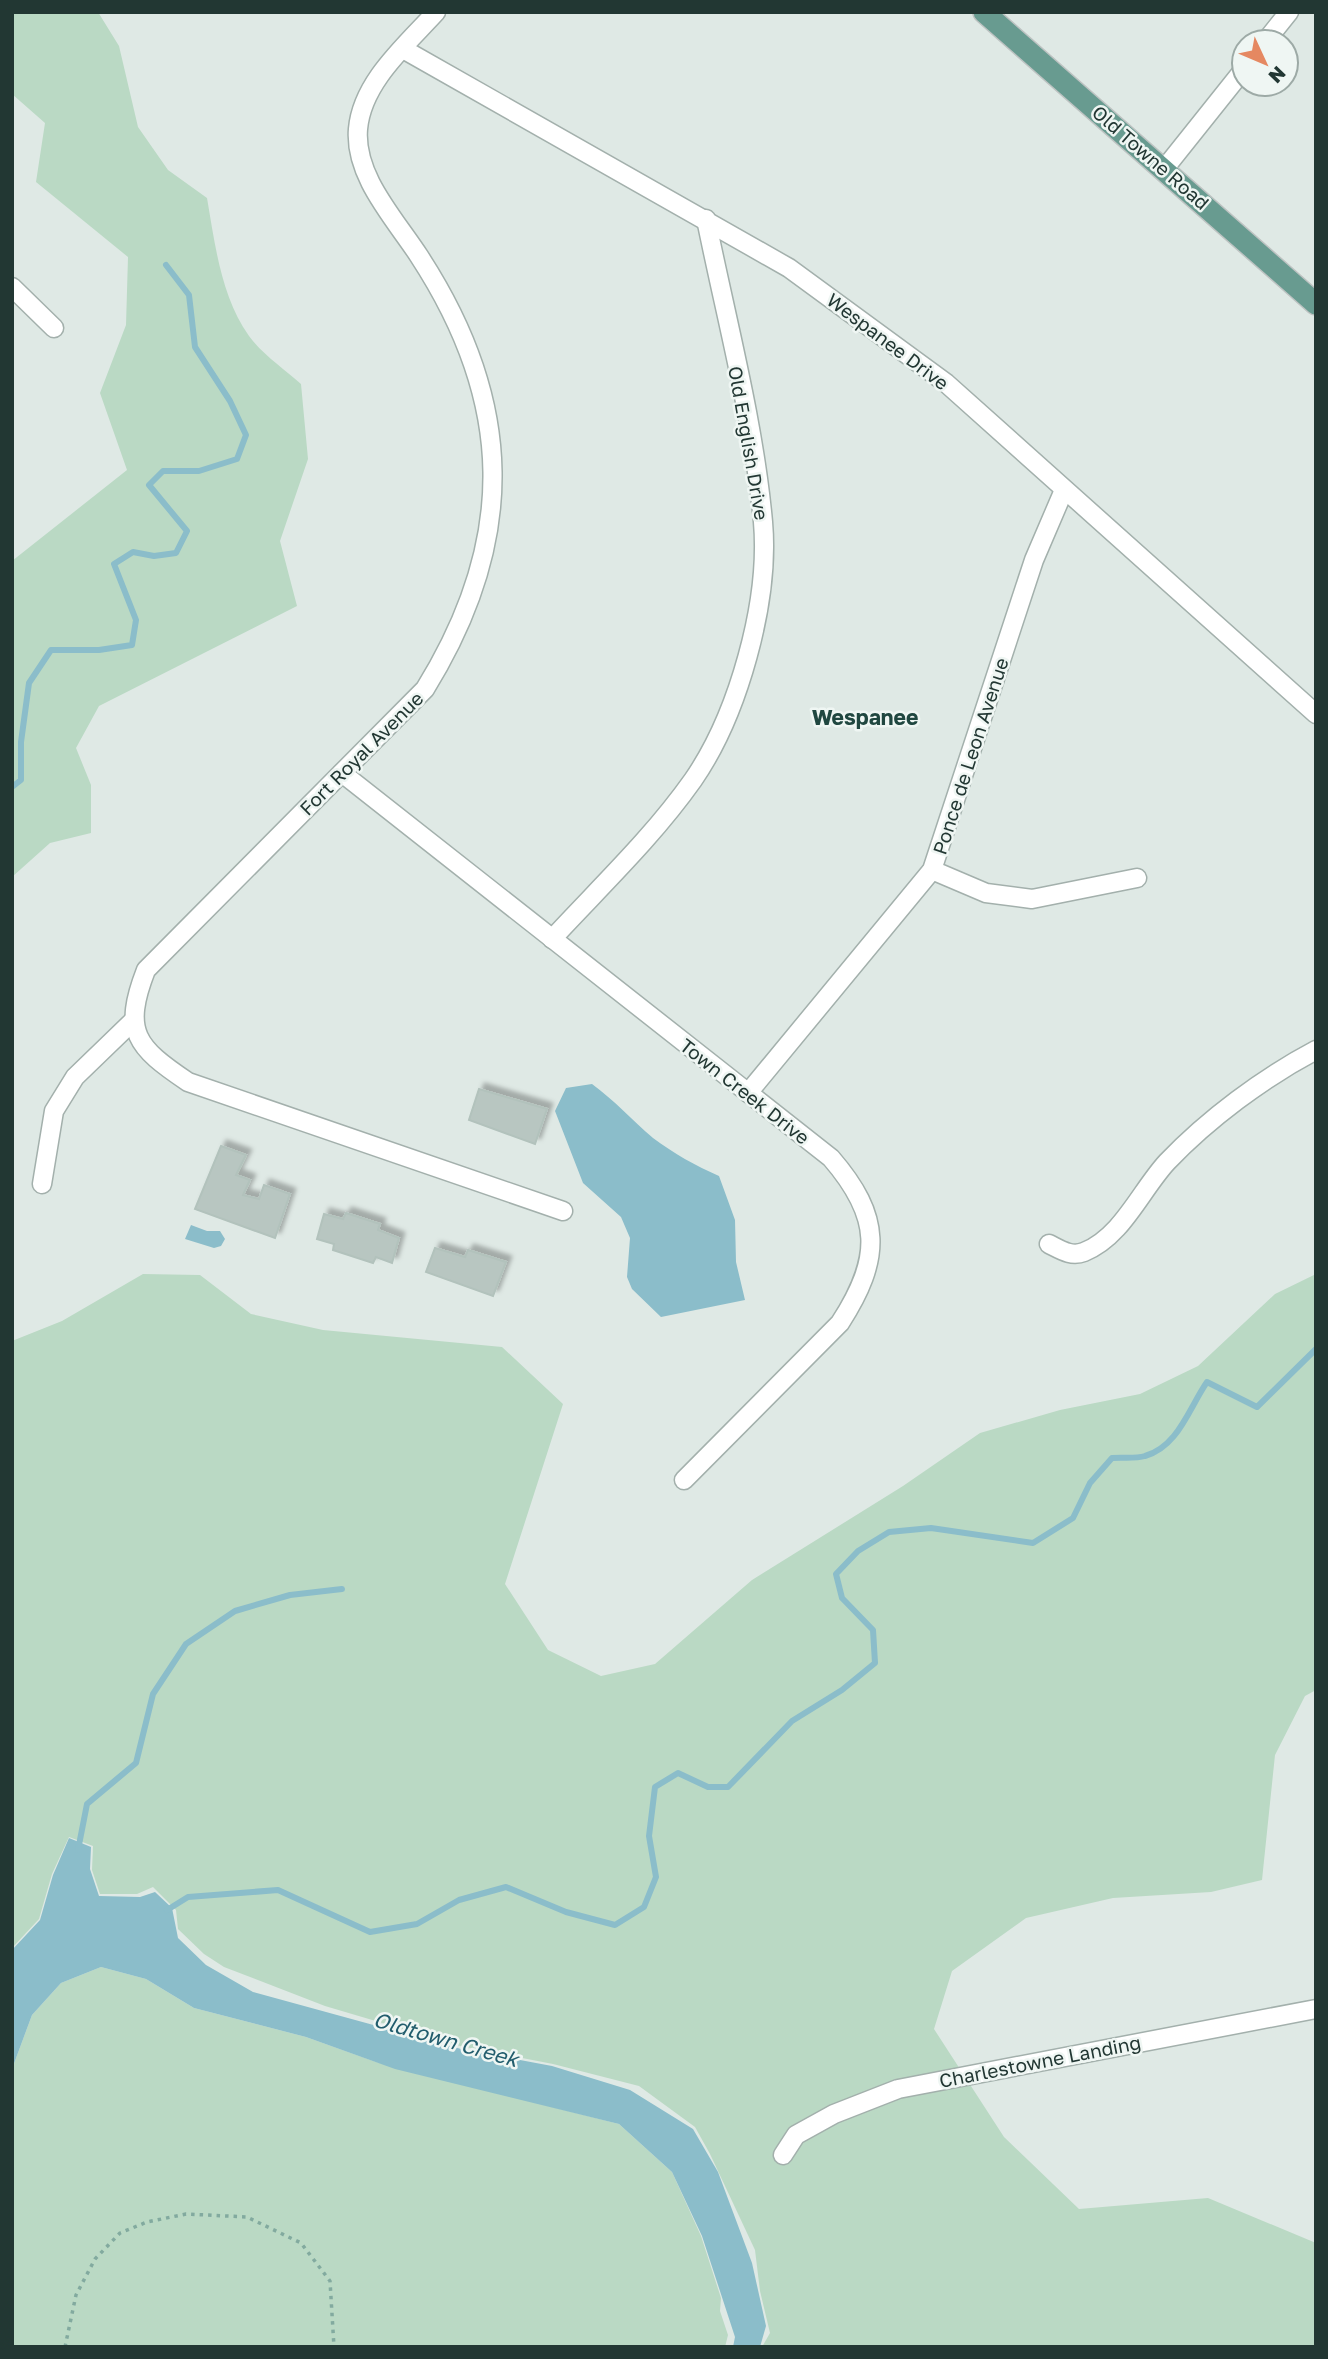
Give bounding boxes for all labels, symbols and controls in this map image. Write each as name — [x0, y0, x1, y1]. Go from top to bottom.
north arrow — [1230, 28, 1300, 98]
text: N — [1264, 62, 1291, 88]
street label: Old Towne Road — [1088, 100, 1214, 214]
street label: Wespanee Drive — [823, 288, 953, 394]
street label: Old English Drive — [724, 364, 774, 522]
street label: Ponce de Leon Avenue — [927, 655, 1013, 857]
street label: Fort Royal Avenue — [294, 686, 428, 820]
district label: Wespanee — [812, 704, 918, 730]
street label: Town Creek Drive — [676, 1033, 814, 1149]
water label: Oldtown Creek — [371, 2006, 523, 2073]
street label: Charlestowne Landing — [937, 2030, 1143, 2092]

